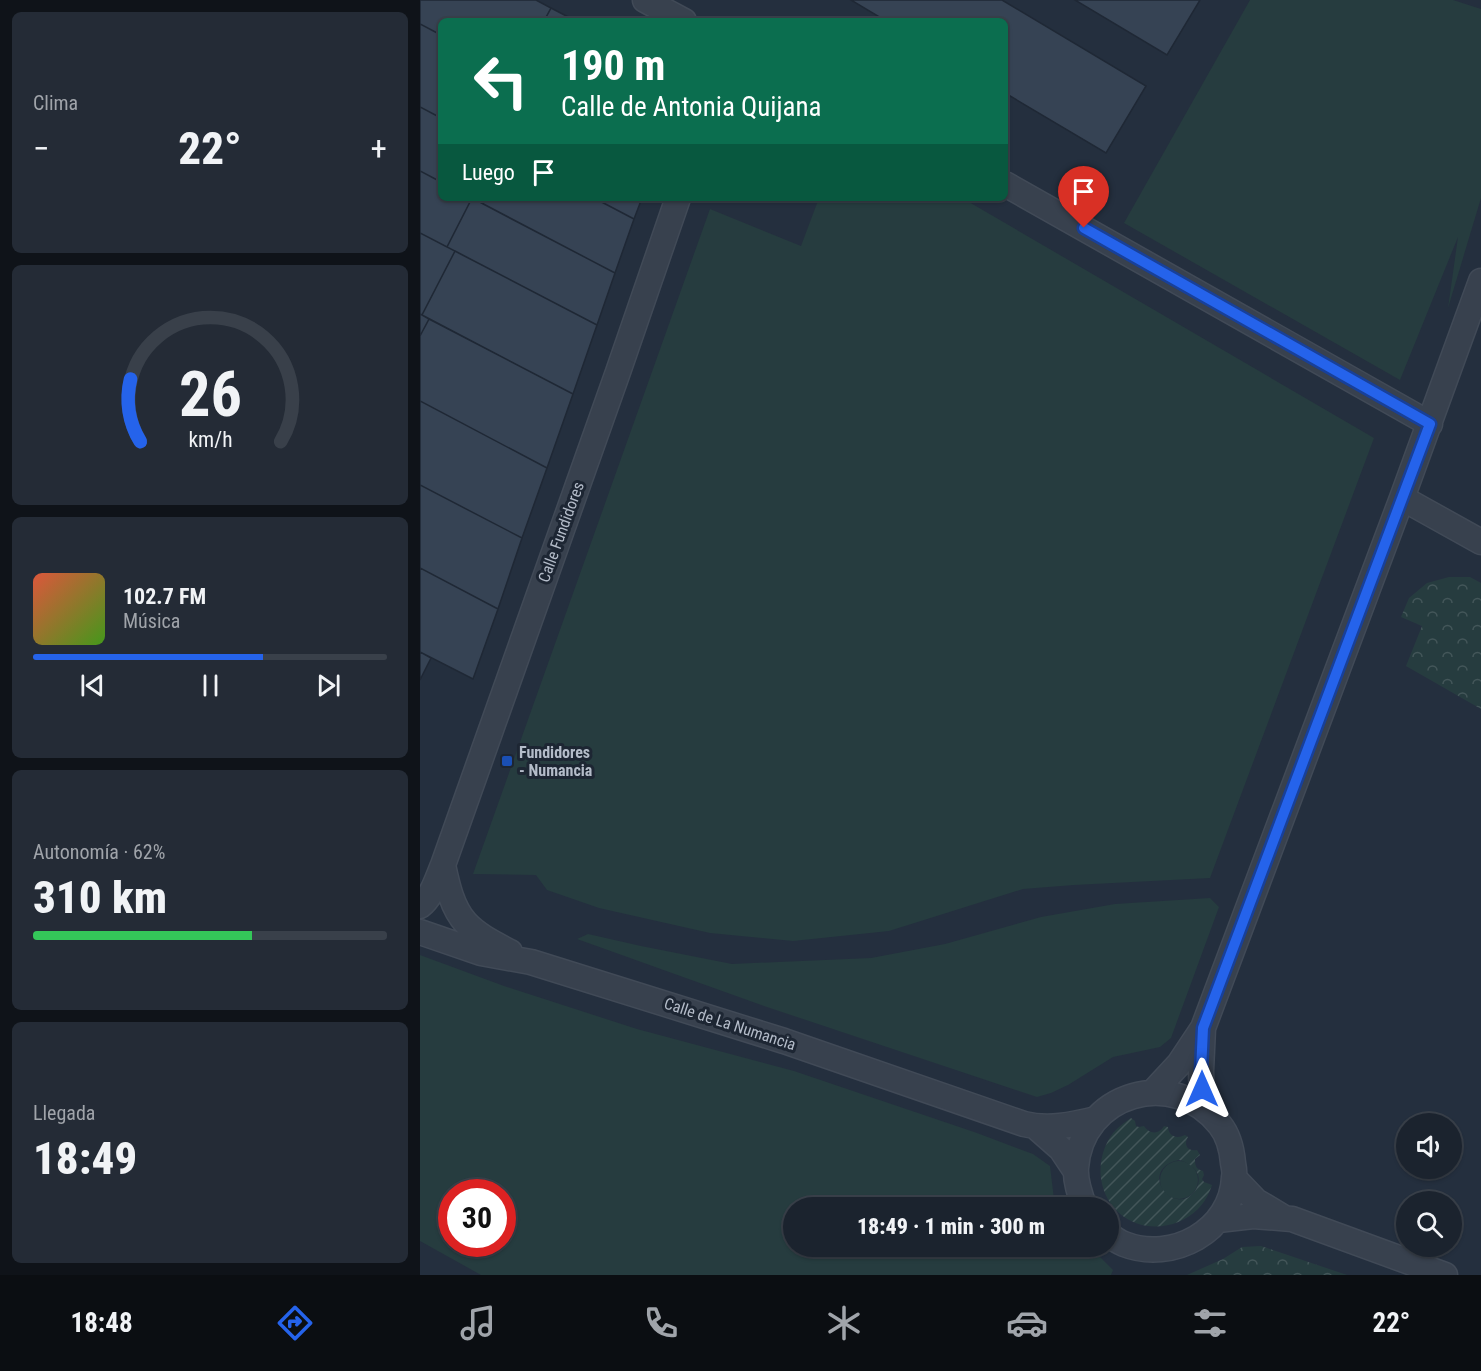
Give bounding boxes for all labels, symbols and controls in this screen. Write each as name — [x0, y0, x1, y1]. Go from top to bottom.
text: 190 m — [561, 41, 666, 90]
icon: left — [462, 42, 540, 120]
text: Clima — [33, 91, 78, 115]
text: Calle de Antonia Quijana — [561, 91, 822, 123]
text: 22° — [178, 122, 242, 175]
text: − — [33, 129, 50, 168]
text: + — [371, 129, 387, 168]
icon: arrive — [527, 156, 560, 189]
text: Luego — [462, 160, 515, 185]
pin — [1058, 166, 1109, 228]
icon: arrive — [1067, 175, 1100, 208]
text: 26 — [178, 358, 242, 431]
text: km/h — [188, 427, 232, 452]
street label: Calle Fundidores — [534, 479, 588, 585]
text: 102.7 FM — [123, 584, 206, 609]
text: Música — [123, 609, 180, 633]
icon: previous — [76, 669, 109, 702]
icon: pause — [194, 669, 227, 702]
icon: next — [312, 669, 345, 702]
place label: Fundidores - Numancia — [519, 743, 593, 780]
marker: Fundidores - Numancia — [500, 754, 514, 768]
text: Autonomía · 62% — [33, 840, 165, 864]
text: 310 km — [33, 871, 167, 924]
street label: Calle de La Numancia — [662, 994, 798, 1054]
position arrow — [1170, 1057, 1234, 1121]
text: Llegada — [33, 1101, 95, 1125]
map controls — [1396, 1113, 1462, 1257]
button: sound — [1396, 1113, 1462, 1179]
text: 18:49 — [33, 1132, 137, 1185]
speed limit sign: 30 — [438, 1179, 516, 1257]
button: search — [1396, 1191, 1462, 1257]
text: 18:49 · 1 min · 300 m — [857, 1214, 1045, 1239]
icon: directions — [274, 1302, 316, 1344]
icon: music — [457, 1302, 499, 1344]
icon: phone — [640, 1302, 682, 1344]
icon: climate — [823, 1302, 865, 1344]
icon: car — [1006, 1302, 1048, 1344]
icon: filters — [1189, 1302, 1231, 1344]
text: 18:48 — [71, 1307, 133, 1339]
text: 22° — [1373, 1307, 1410, 1339]

